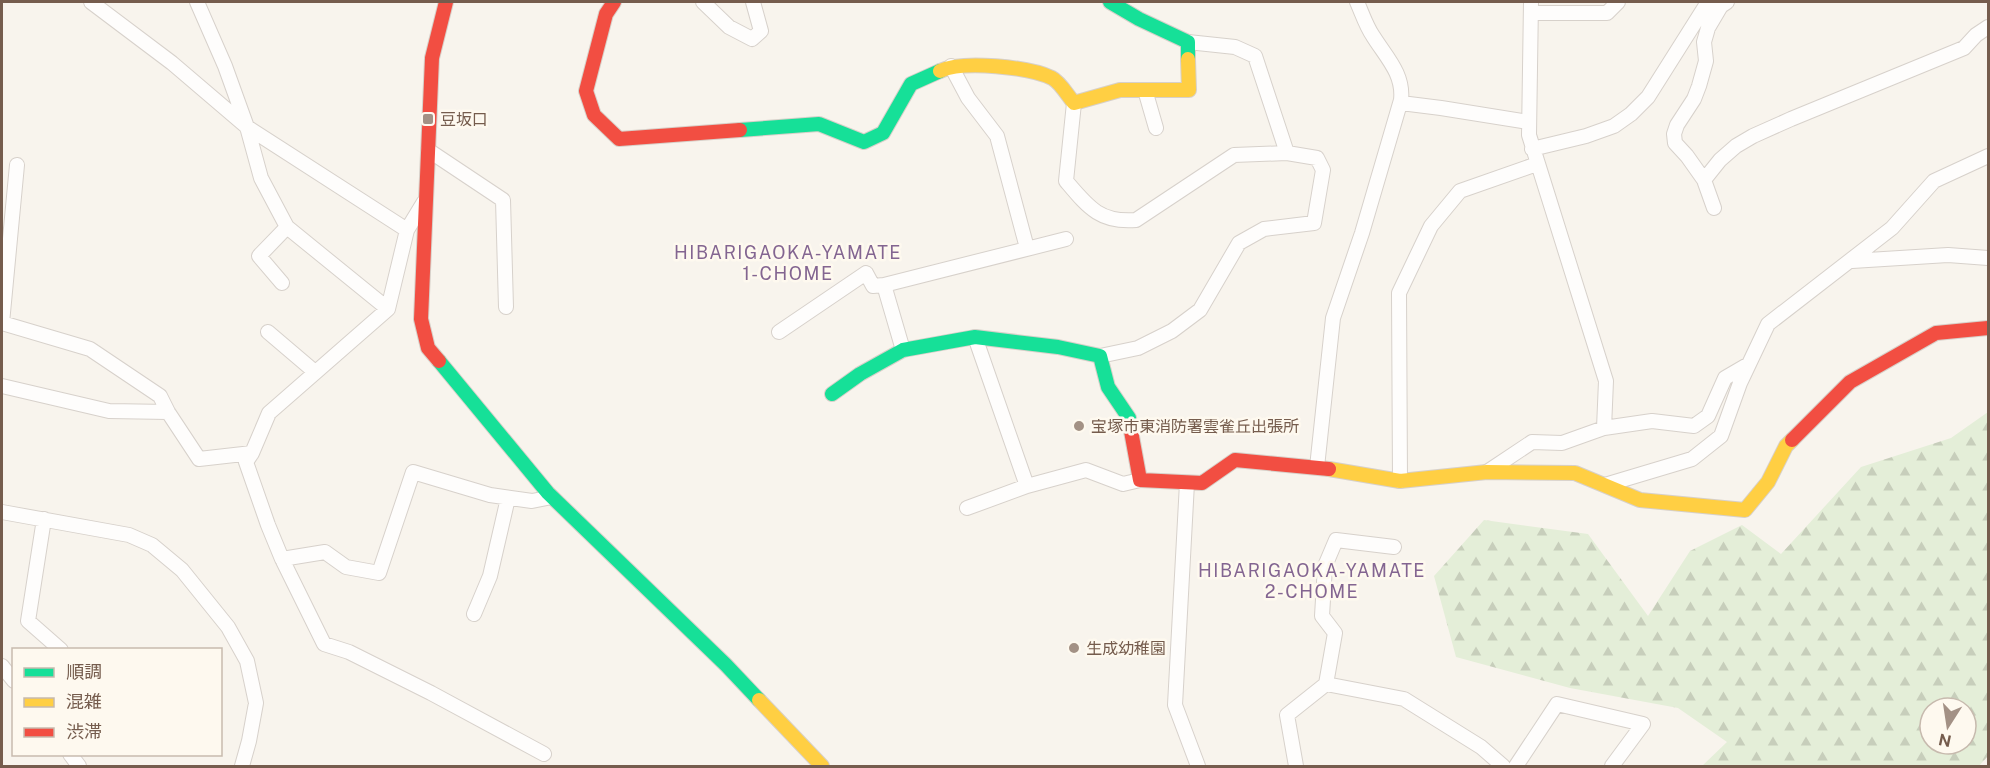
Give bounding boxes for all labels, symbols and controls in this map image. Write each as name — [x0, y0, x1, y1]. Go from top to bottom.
place label: 豆坂口 — [440, 110, 488, 129]
marker: 豆坂口 — [421, 112, 435, 126]
district label: HIBARIGAOKA-YAMATE 1-CHOME — [674, 242, 902, 284]
place label: 宝塚市東消防署雲雀丘出張所 — [1091, 417, 1299, 436]
marker: 宝塚市東消防署雲雀丘出張所 — [1072, 419, 1086, 433]
district label: HIBARIGAOKA-YAMATE 2-CHOME — [1198, 560, 1426, 602]
place label: 生成幼稚園 — [1086, 639, 1166, 658]
marker: 生成幼稚園 — [1067, 641, 1081, 655]
legend — [12, 648, 222, 756]
text: 順調 — [66, 661, 102, 682]
text: 混雑 — [66, 691, 102, 712]
north arrow — [1918, 696, 1978, 756]
text: 渋滞 — [66, 721, 102, 742]
text: N — [1937, 730, 1953, 751]

